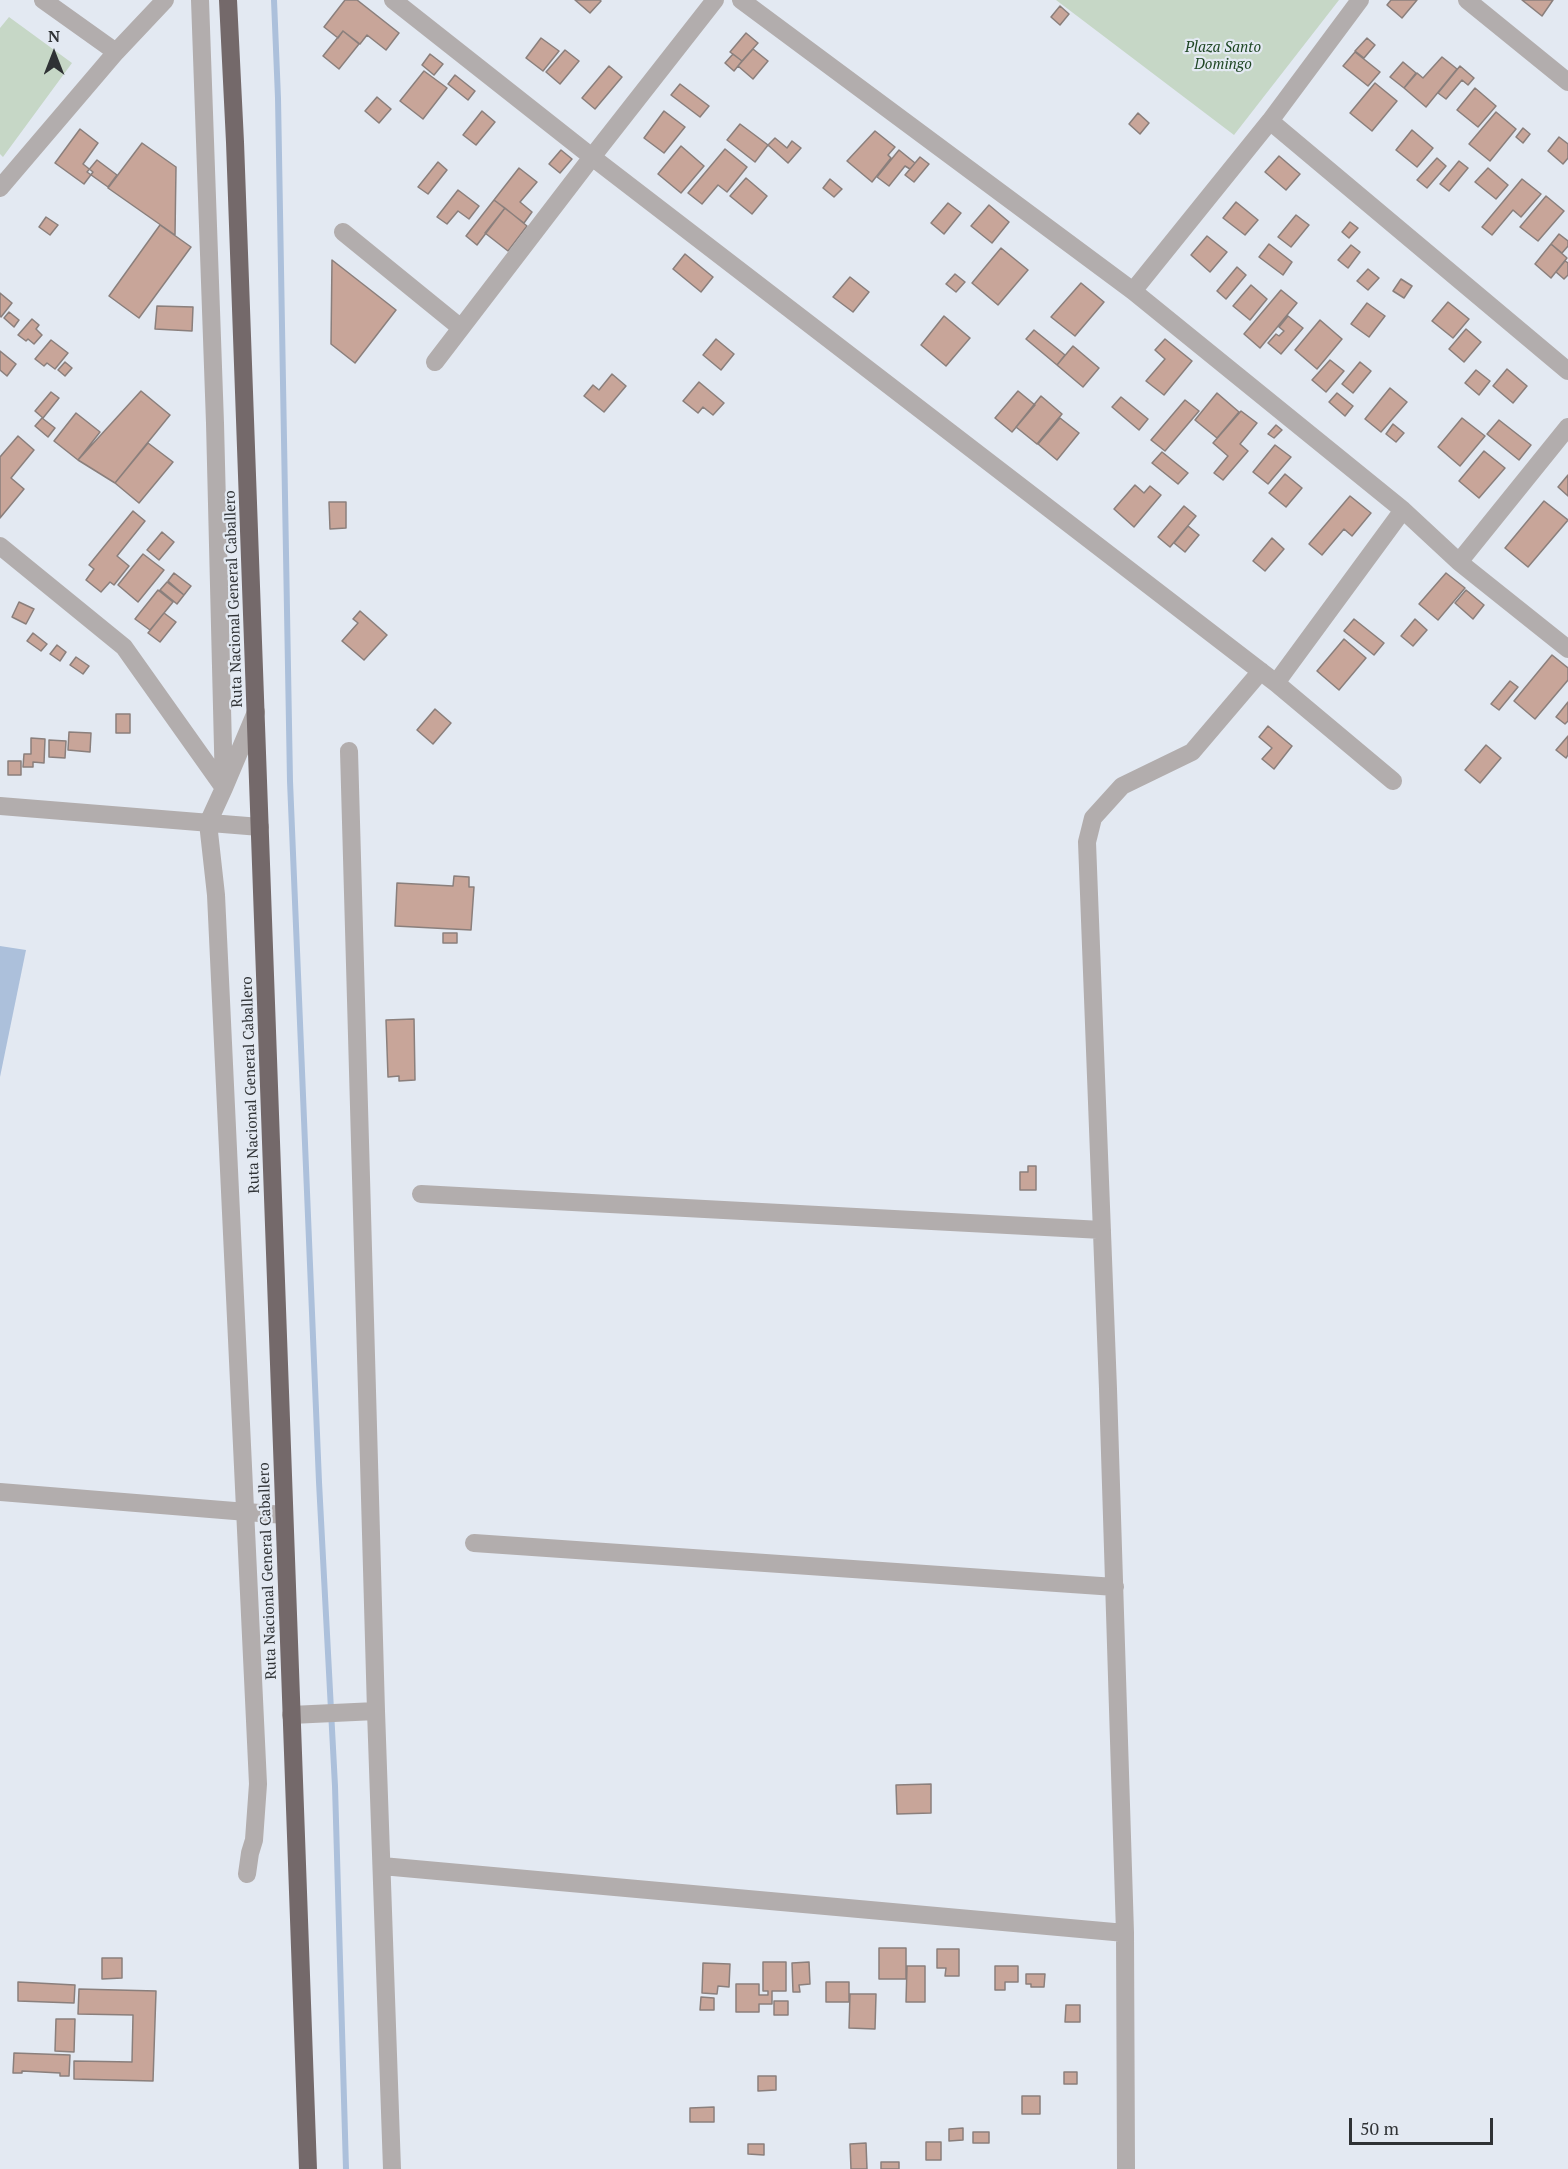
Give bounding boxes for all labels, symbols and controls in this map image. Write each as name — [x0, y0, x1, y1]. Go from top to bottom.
north arrow — [24, 24, 84, 84]
text: N — [48, 25, 60, 47]
park label: Plaza Santo Domingo — [1185, 39, 1261, 74]
street label: Ruta Nacional General Caballero — [221, 490, 247, 708]
street label: Ruta Nacional General Caballero — [238, 976, 264, 1194]
street label: Ruta Nacional General Caballero — [255, 1462, 281, 1680]
scale bar — [1352, 2106, 1496, 2144]
text: 50 m — [1360, 2116, 1399, 2140]

